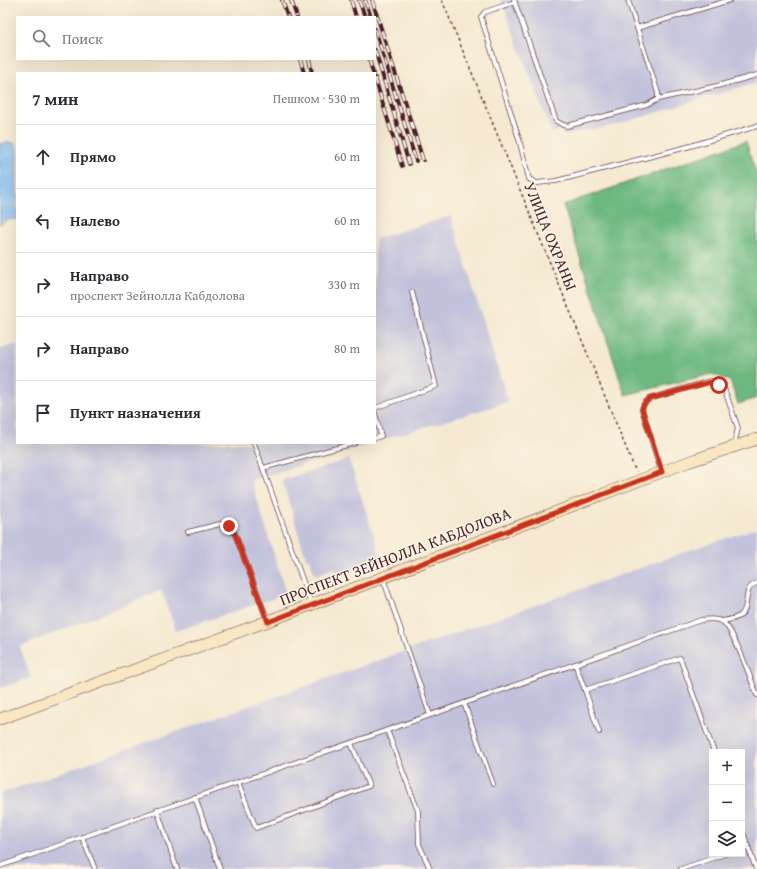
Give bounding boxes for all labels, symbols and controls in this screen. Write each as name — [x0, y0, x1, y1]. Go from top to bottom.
search box — [16, 16, 376, 60]
icon: search — [30, 27, 52, 49]
text: Поиск — [62, 28, 103, 49]
text: 7 мин — [32, 86, 78, 111]
text: Пешком · 530 m — [273, 89, 360, 108]
icon: ahead — [32, 146, 54, 168]
text: Прямо — [70, 146, 116, 167]
text: 60 m — [334, 147, 360, 166]
street label: УЛИЦА ОХРАНЫ — [518, 178, 584, 294]
icon: left — [32, 210, 54, 232]
text: Налево — [70, 210, 120, 231]
text: 60 m — [334, 211, 360, 230]
text: Направо — [70, 265, 129, 286]
icon: right — [32, 274, 54, 296]
text: 330 m — [328, 275, 360, 294]
text: проспект Зейнолла Кабдолова — [70, 286, 245, 305]
icon: right — [32, 338, 54, 360]
text: Направо — [70, 338, 129, 359]
text: 80 m — [334, 339, 360, 358]
route start — [710, 376, 728, 394]
icon: arrive — [32, 402, 54, 424]
text: Пункт назначения — [70, 402, 201, 423]
street label: ПРОСПЕКТ ЗЕЙНОЛЛА КАБДОЛОВА — [276, 501, 515, 611]
route end — [220, 517, 238, 535]
map controls — [709, 749, 745, 857]
button: + — [709, 749, 745, 785]
button: − — [709, 785, 745, 821]
button: layers — [709, 821, 745, 857]

